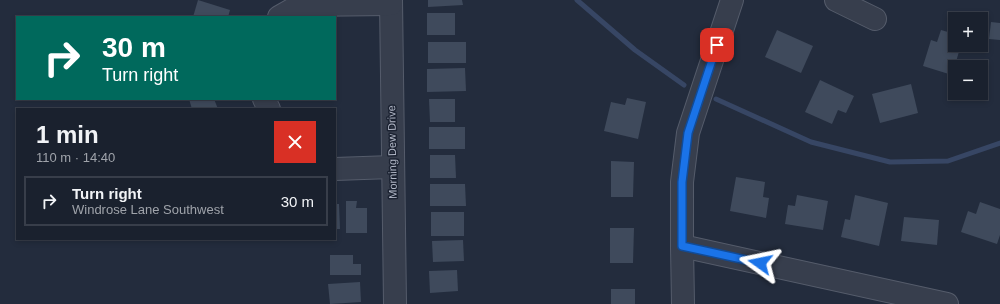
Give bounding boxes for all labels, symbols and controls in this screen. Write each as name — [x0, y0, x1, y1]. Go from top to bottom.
map controls — [948, 12, 988, 100]
button: + — [948, 12, 988, 52]
pin — [700, 28, 734, 62]
icon: right — [36, 32, 88, 84]
text: 30 m — [102, 32, 166, 63]
icon: arrive — [706, 34, 728, 56]
button: − — [948, 60, 988, 100]
text: Turn right — [102, 65, 178, 85]
street label: Morning Dew Drive — [385, 105, 399, 199]
text: 1 min — [36, 121, 99, 148]
button: close — [274, 121, 316, 163]
text: 110 m · 14:40 — [36, 150, 115, 165]
text: Turn right — [72, 185, 142, 202]
icon: right — [38, 190, 60, 212]
text: 30 m — [281, 193, 314, 210]
text: Windrose Lane Southwest — [72, 202, 224, 217]
position arrow — [739, 242, 781, 284]

